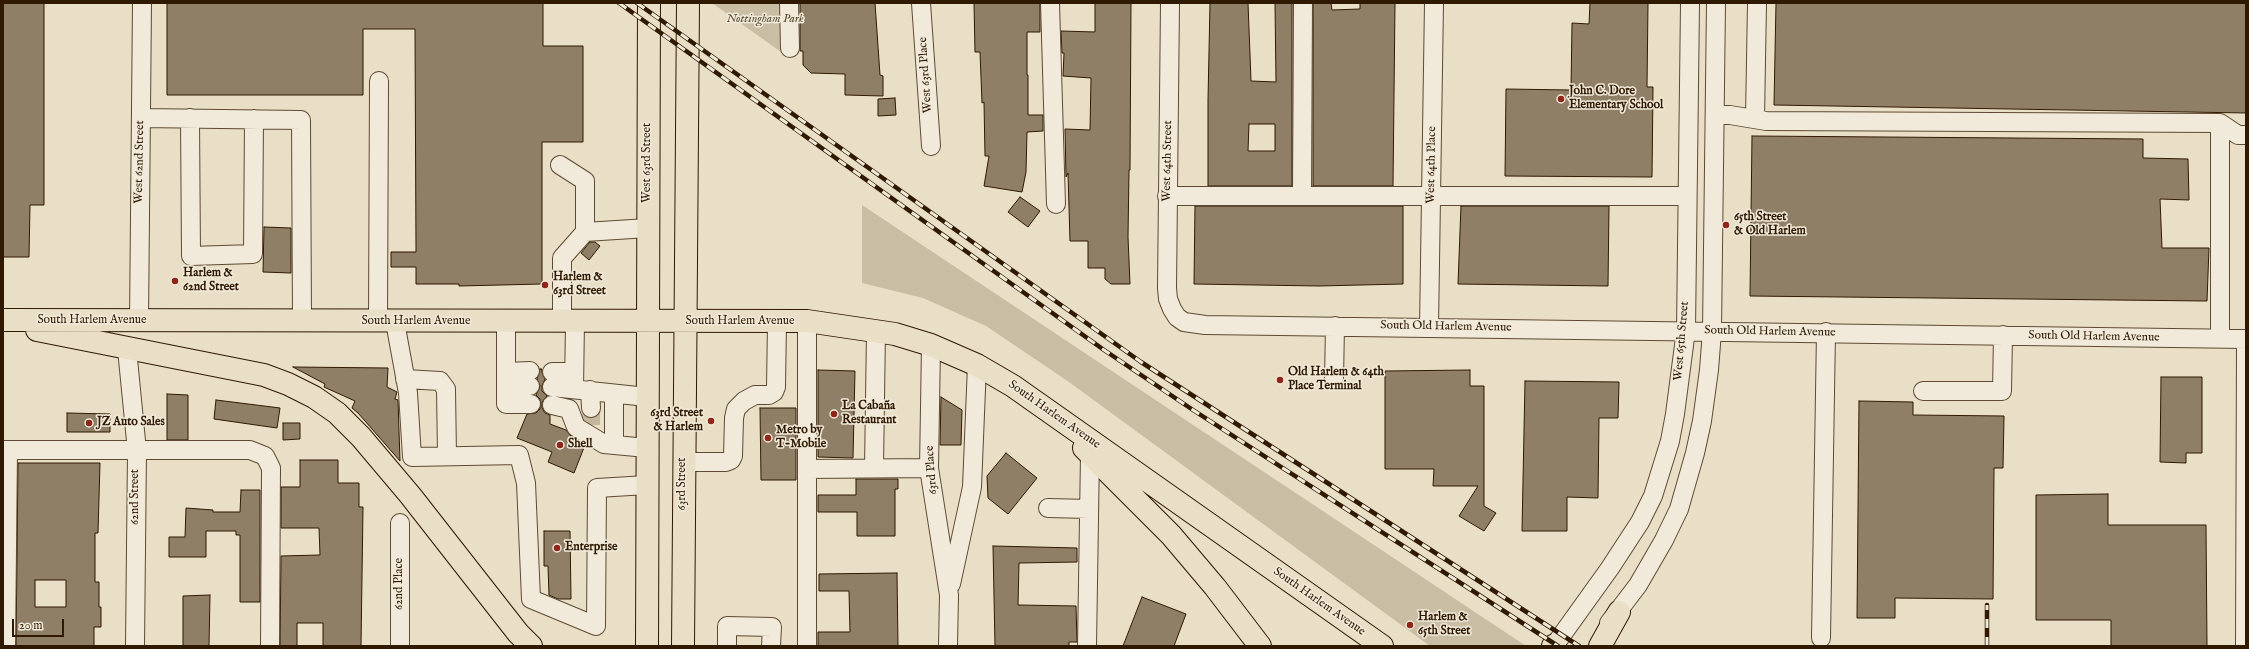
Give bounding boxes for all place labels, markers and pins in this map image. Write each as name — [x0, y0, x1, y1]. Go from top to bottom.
place label: John C. Dore Elementary School — [1569, 85, 1663, 113]
marker: John C. Dore Elementary School — [1556, 94, 1566, 104]
place label: 65th Street & Old Harlem — [1734, 211, 1806, 239]
marker: 65th Street & Old Harlem — [1721, 220, 1731, 230]
place label: Harlem & 62nd Street — [183, 267, 239, 295]
place label: Harlem & 63rd Street — [553, 271, 606, 299]
marker: Harlem & 62nd Street — [170, 276, 180, 286]
marker: Harlem & 63rd Street — [540, 280, 550, 290]
place label: Old Harlem & 64th Place Terminal — [1288, 366, 1384, 394]
marker: Old Harlem & 64th Place Terminal — [1275, 375, 1285, 385]
place label: La Cabaña Restaurant — [842, 400, 896, 428]
place label: 63rd Street & Harlem — [650, 407, 703, 435]
marker: La Cabaña Restaurant — [829, 409, 839, 419]
place label: JZ Auto Sales — [97, 416, 165, 430]
marker: 63rd Street & Harlem — [706, 416, 716, 426]
marker: JZ Auto Sales — [84, 418, 94, 428]
place label: Metro by T-Mobile — [776, 424, 826, 452]
marker: Metro by T-Mobile — [763, 433, 773, 443]
place label: Shell — [568, 438, 593, 452]
marker: Shell — [555, 440, 565, 450]
place label: Enterprise — [565, 541, 618, 555]
marker: Enterprise — [552, 543, 562, 553]
place label: Harlem & 65th Street — [1418, 611, 1470, 639]
marker: Harlem & 65th Street — [1405, 620, 1415, 630]

